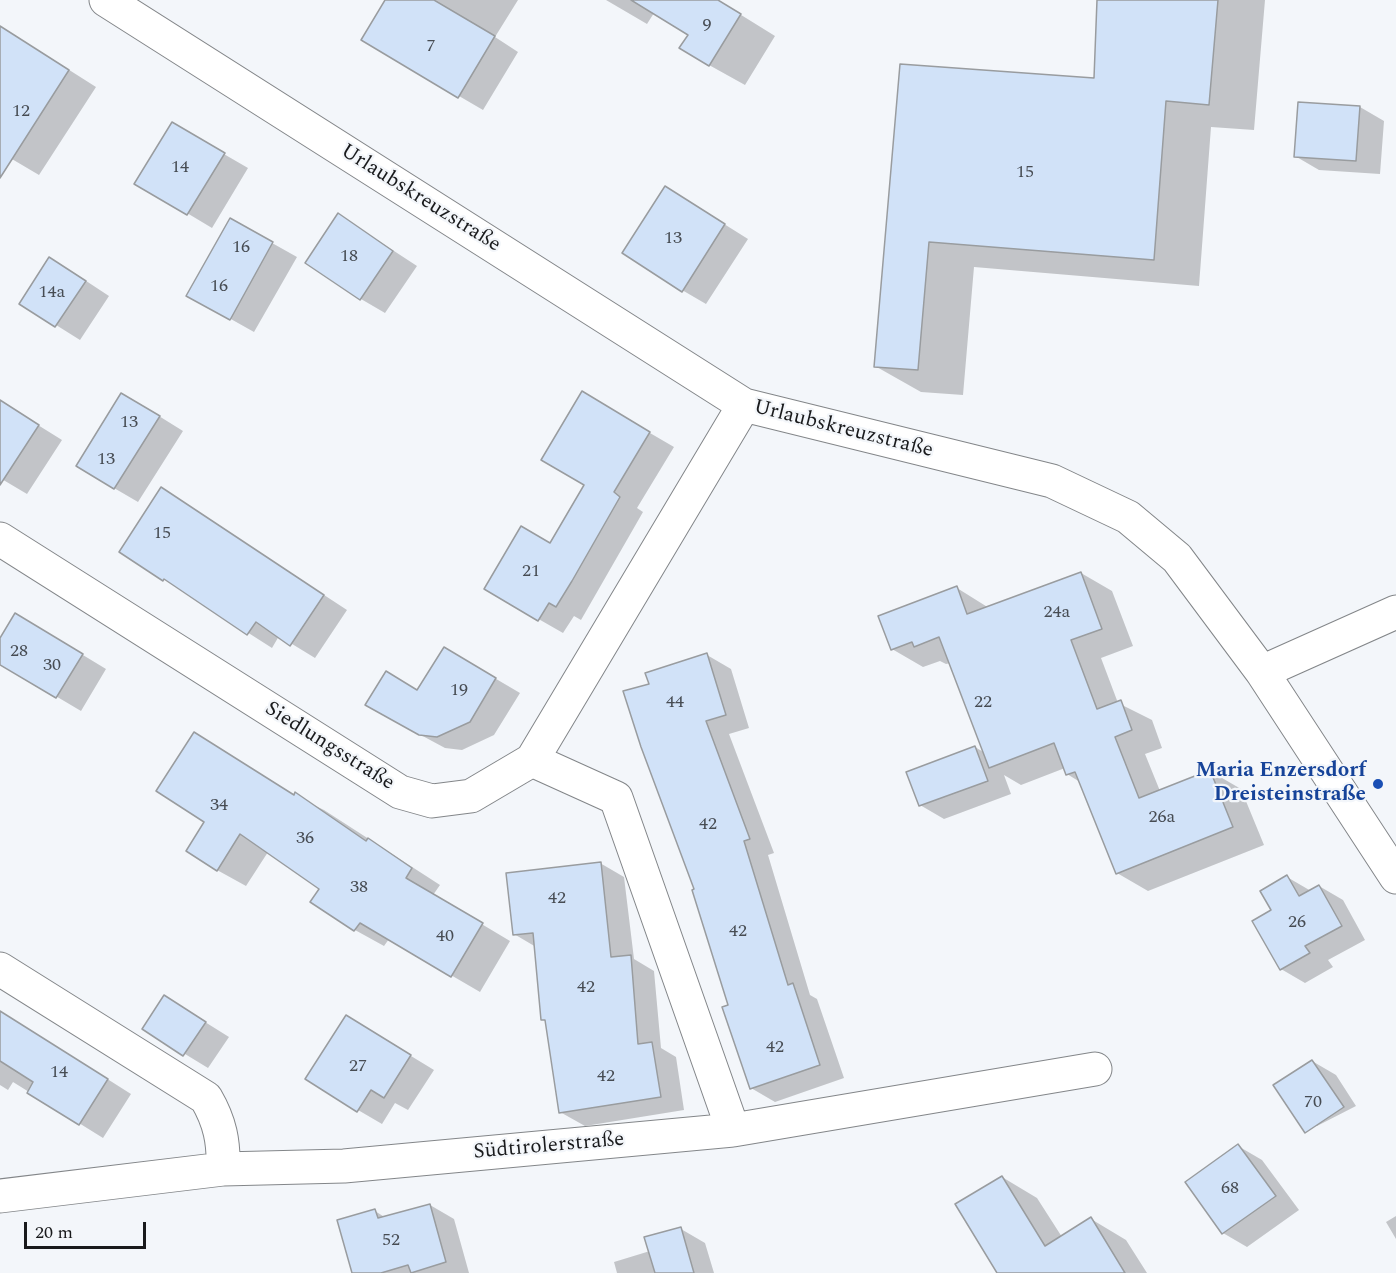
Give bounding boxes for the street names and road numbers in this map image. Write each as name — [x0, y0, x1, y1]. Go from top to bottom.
street label: Urlaubskreuzstraße — [335, 140, 505, 258]
street label: Urlaubskreuzstraße — [751, 395, 935, 465]
street label: Siedlungsstraße — [260, 697, 398, 797]
street label: Südtirolerstraße — [473, 1128, 625, 1166]

